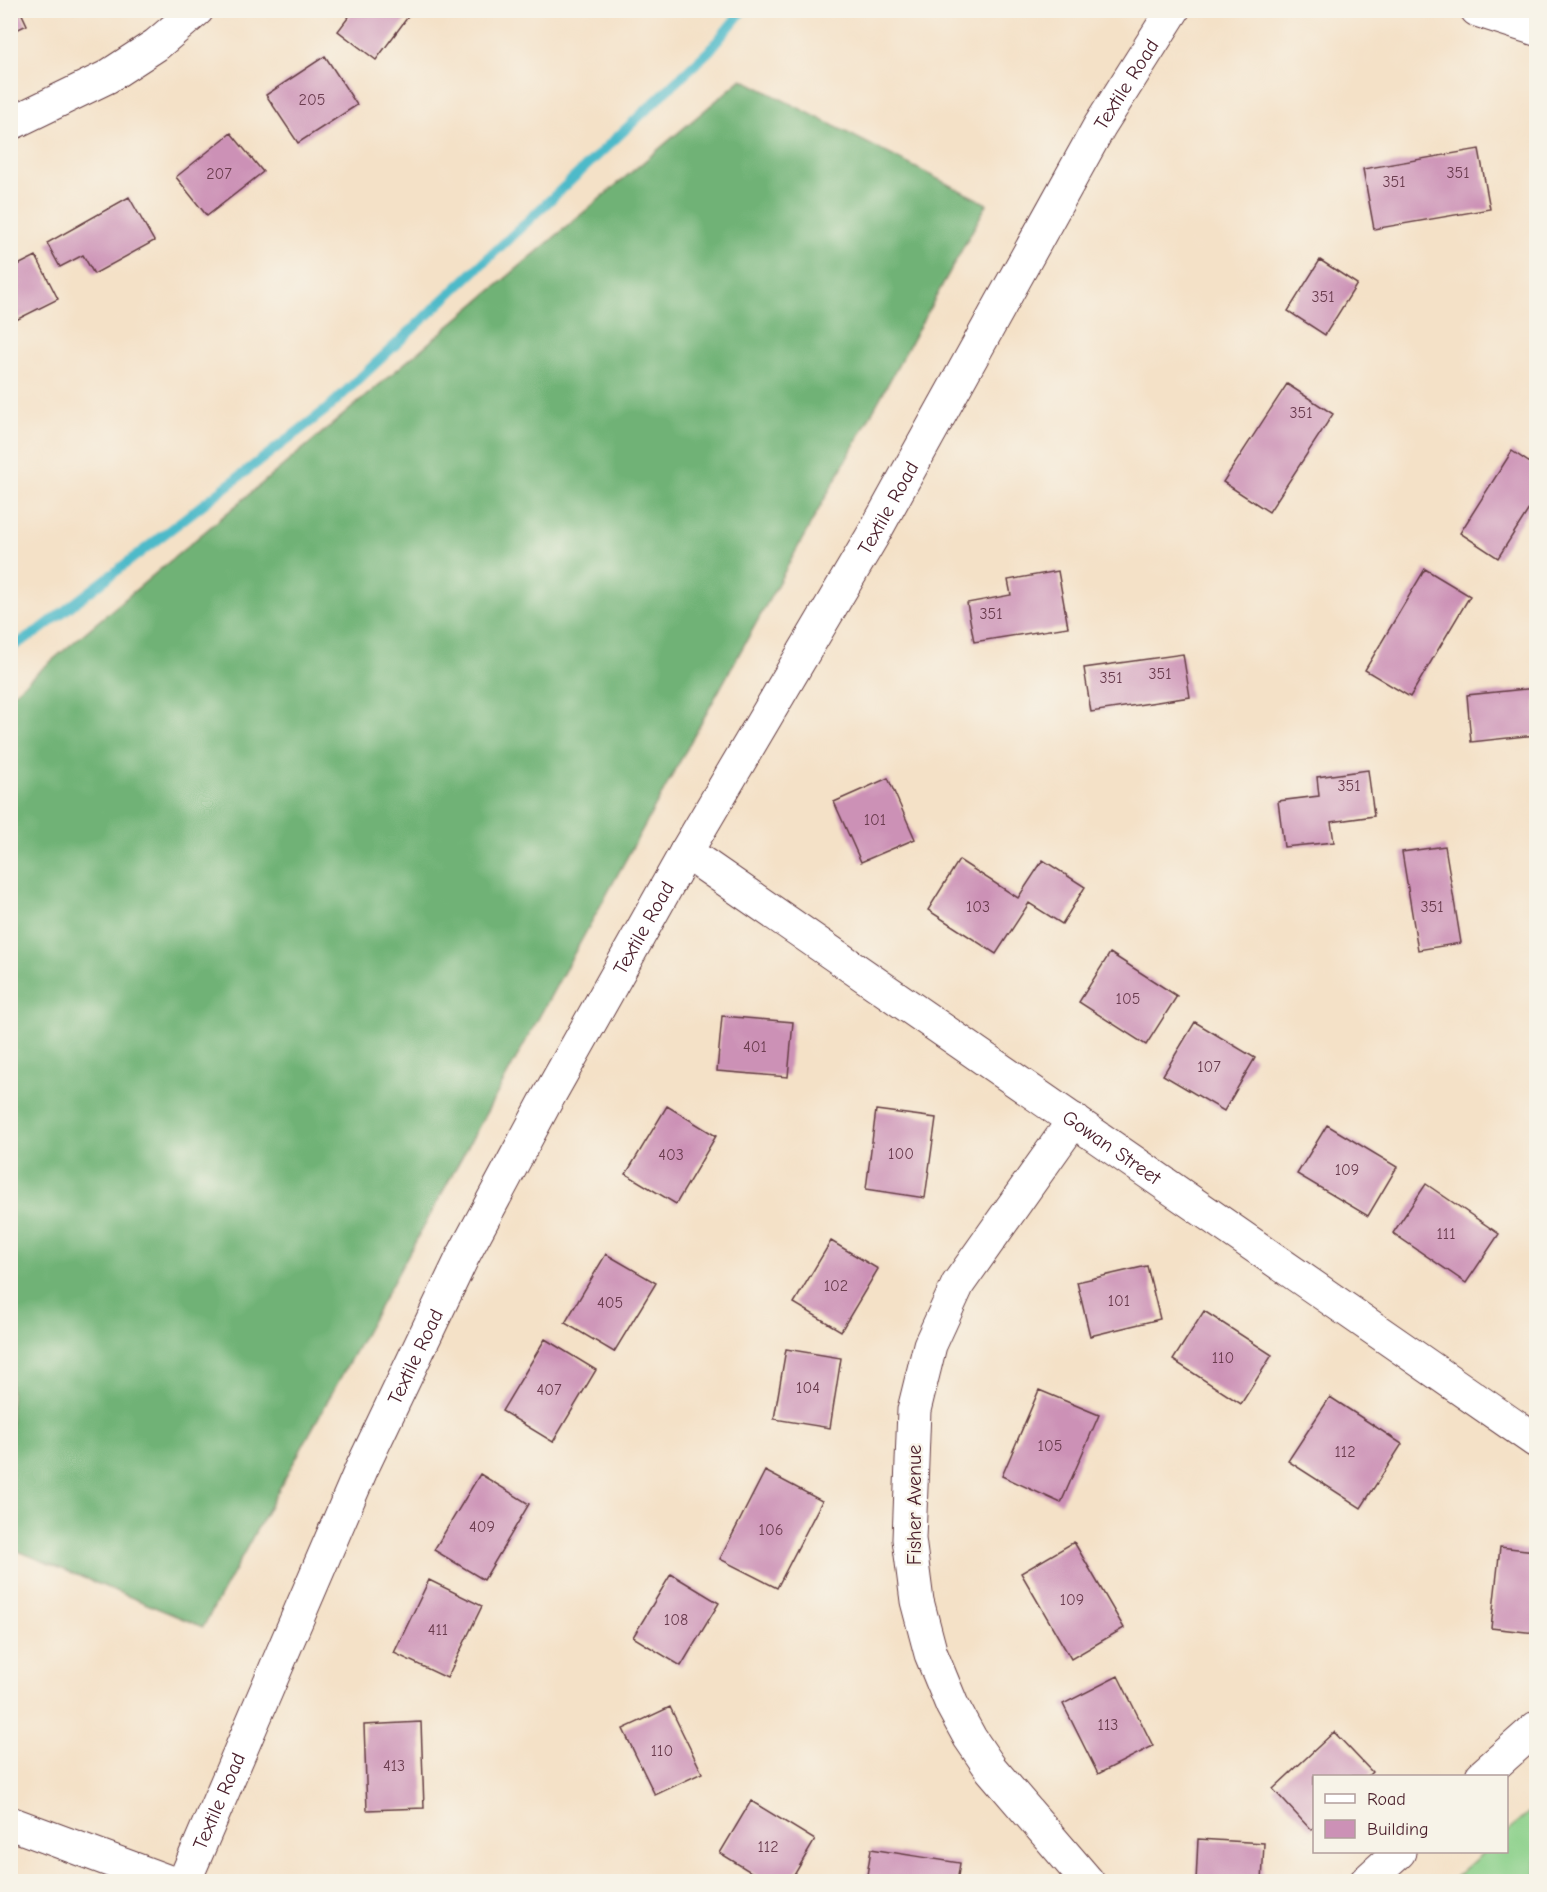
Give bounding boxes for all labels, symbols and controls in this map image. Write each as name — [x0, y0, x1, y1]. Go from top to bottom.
street label: Textile Road — [1089, 35, 1163, 134]
house number: 205 — [299, 91, 325, 109]
house number: 351 — [1446, 164, 1470, 182]
house number: 207 — [206, 165, 232, 183]
house number: 351 — [1382, 173, 1406, 191]
house number: 351 — [1311, 288, 1335, 306]
house number: 351 — [1289, 404, 1313, 422]
street label: Textile Road — [853, 457, 923, 558]
house number: 351 — [979, 605, 1003, 623]
house number: 351 — [1148, 665, 1172, 683]
house number: 351 — [1099, 669, 1123, 687]
house number: 351 — [1337, 777, 1361, 795]
house number: 101 — [864, 811, 886, 829]
street label: Textile Road — [608, 877, 679, 978]
house number: 103 — [966, 898, 990, 916]
house number: 351 — [1420, 898, 1444, 916]
house number: 105 — [1116, 990, 1140, 1008]
house number: 401 — [743, 1038, 767, 1056]
house number: 107 — [1197, 1058, 1221, 1076]
street label: Gowan Street — [1058, 1105, 1166, 1190]
house number: 100 — [888, 1145, 914, 1163]
house number: 403 — [658, 1146, 684, 1164]
house number: 109 — [1335, 1161, 1359, 1179]
house number: 111 — [1436, 1225, 1456, 1243]
house number: 102 — [824, 1277, 848, 1295]
house number: 101 — [1108, 1292, 1130, 1310]
house number: 405 — [597, 1294, 623, 1312]
street label: Textile Road — [383, 1305, 448, 1408]
house number: 110 — [1212, 1349, 1234, 1367]
house number: 104 — [796, 1379, 820, 1397]
house number: 407 — [536, 1381, 562, 1399]
house number: 105 — [1038, 1437, 1062, 1455]
house number: 112 — [1334, 1443, 1356, 1461]
street label: Fisher Avenue — [903, 1445, 926, 1565]
house number: 409 — [469, 1518, 495, 1536]
house number: 106 — [759, 1521, 783, 1539]
house number: 109 — [1060, 1591, 1084, 1609]
house number: 108 — [664, 1611, 688, 1629]
house number: 411 — [428, 1621, 448, 1639]
house number: 113 — [1098, 1716, 1118, 1734]
house number: 110 — [651, 1742, 673, 1760]
street label: Textile Road — [188, 1749, 250, 1853]
house number: 413 — [383, 1757, 405, 1775]
legend — [1313, 1775, 1508, 1853]
text: Road — [1367, 1789, 1406, 1810]
text: Building — [1367, 1819, 1429, 1840]
house number: 112 — [757, 1838, 779, 1856]

